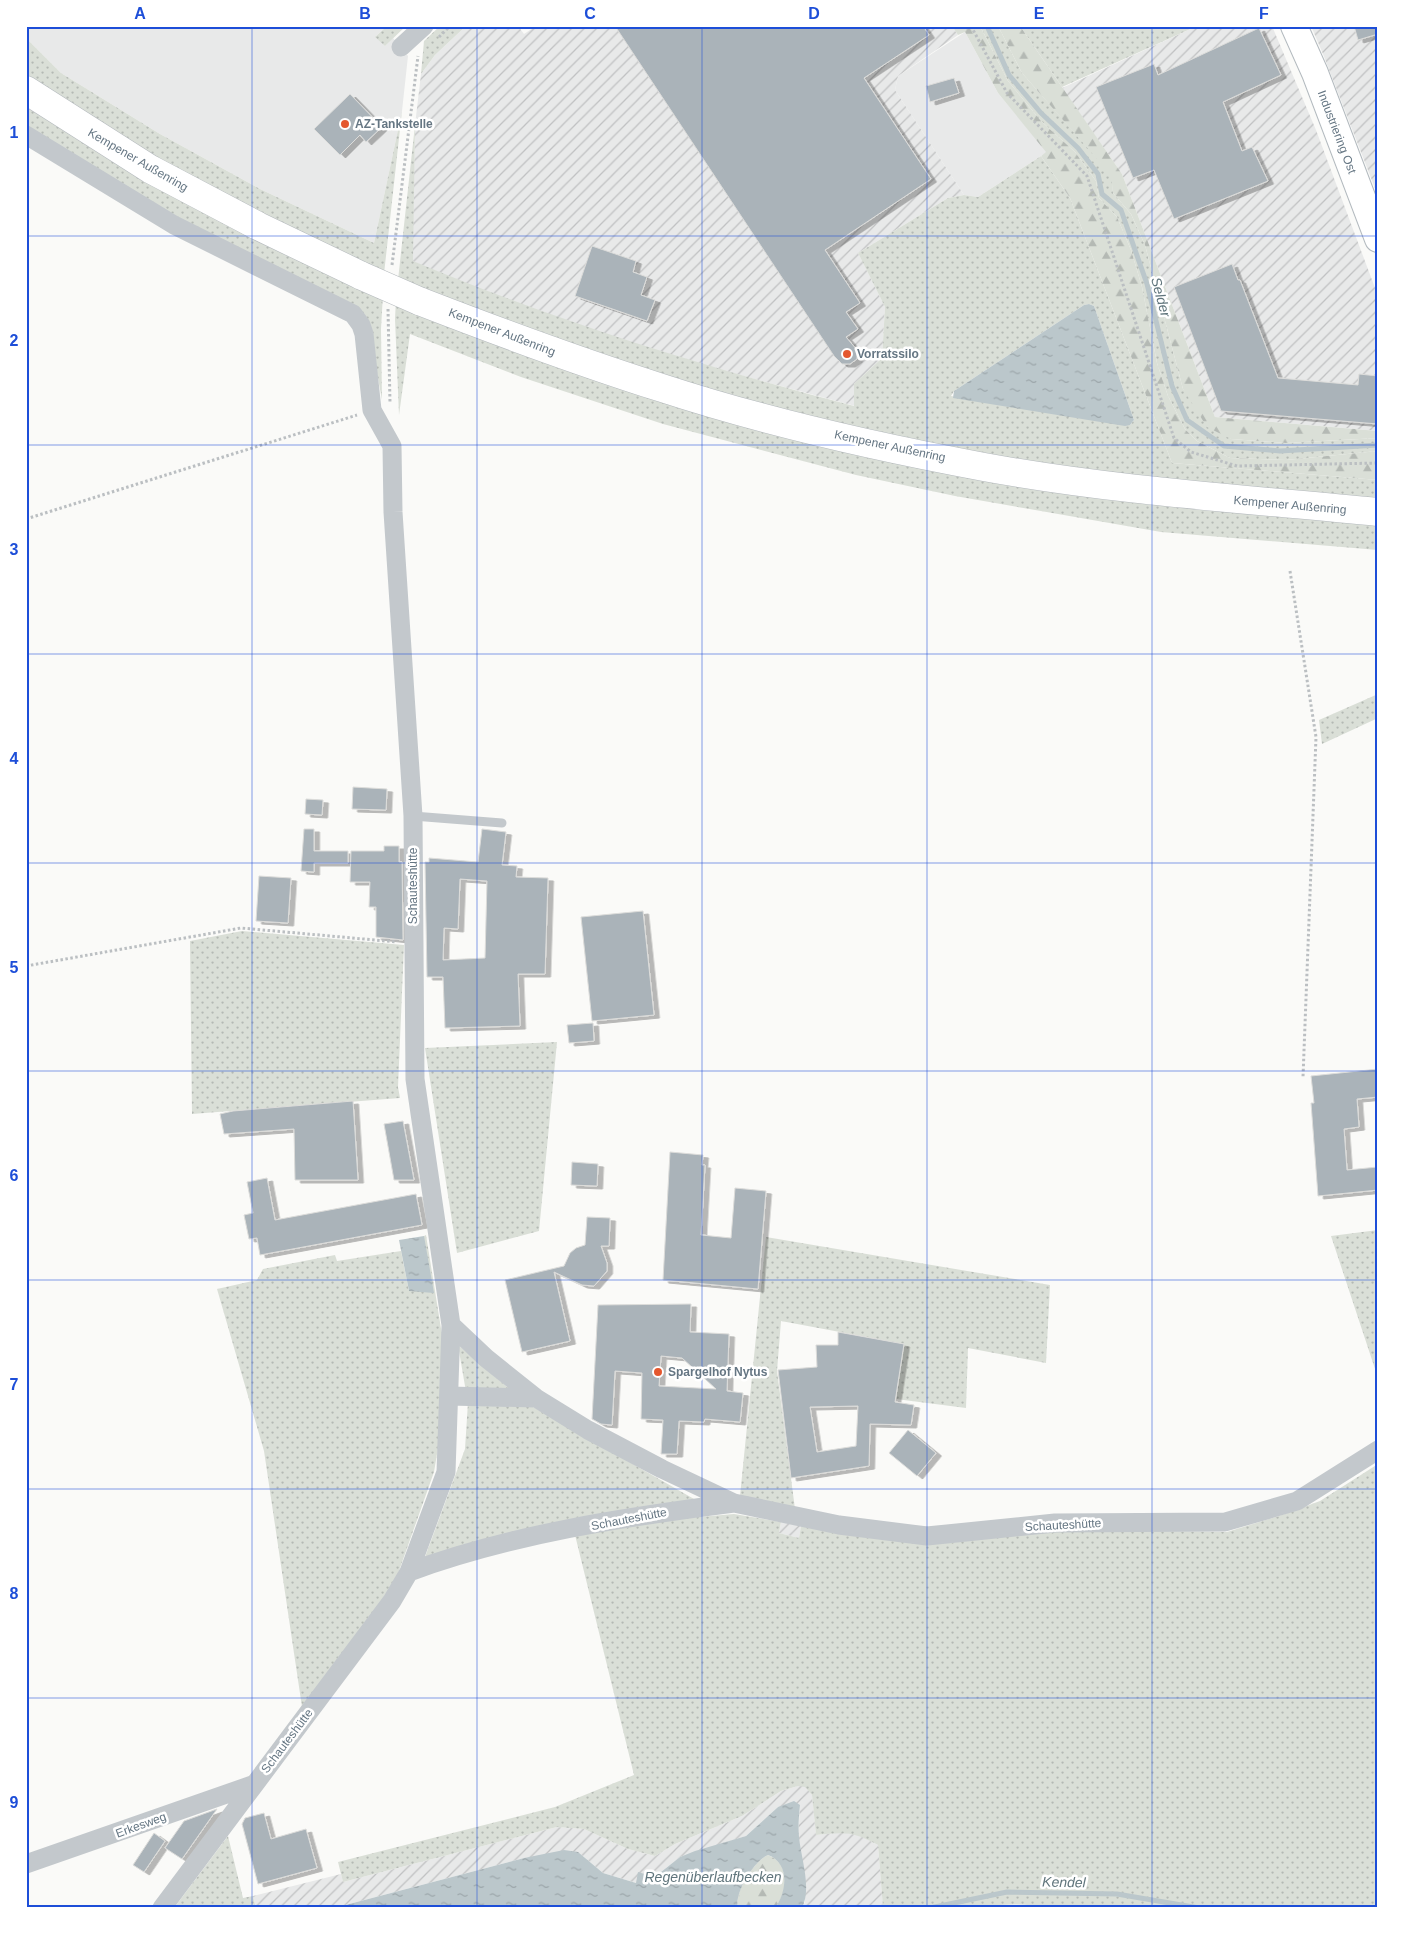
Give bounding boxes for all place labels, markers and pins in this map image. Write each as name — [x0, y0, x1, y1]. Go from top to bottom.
place label: AZ-Tankstelle — [355, 117, 433, 131]
marker: AZ-Tankstelle — [339, 118, 351, 130]
place label: Vorratssilo — [857, 347, 919, 361]
marker: Vorratssilo — [841, 348, 853, 360]
place label: Spargelhof Nytus — [668, 1365, 768, 1379]
marker: Spargelhof Nytus — [652, 1366, 664, 1378]

